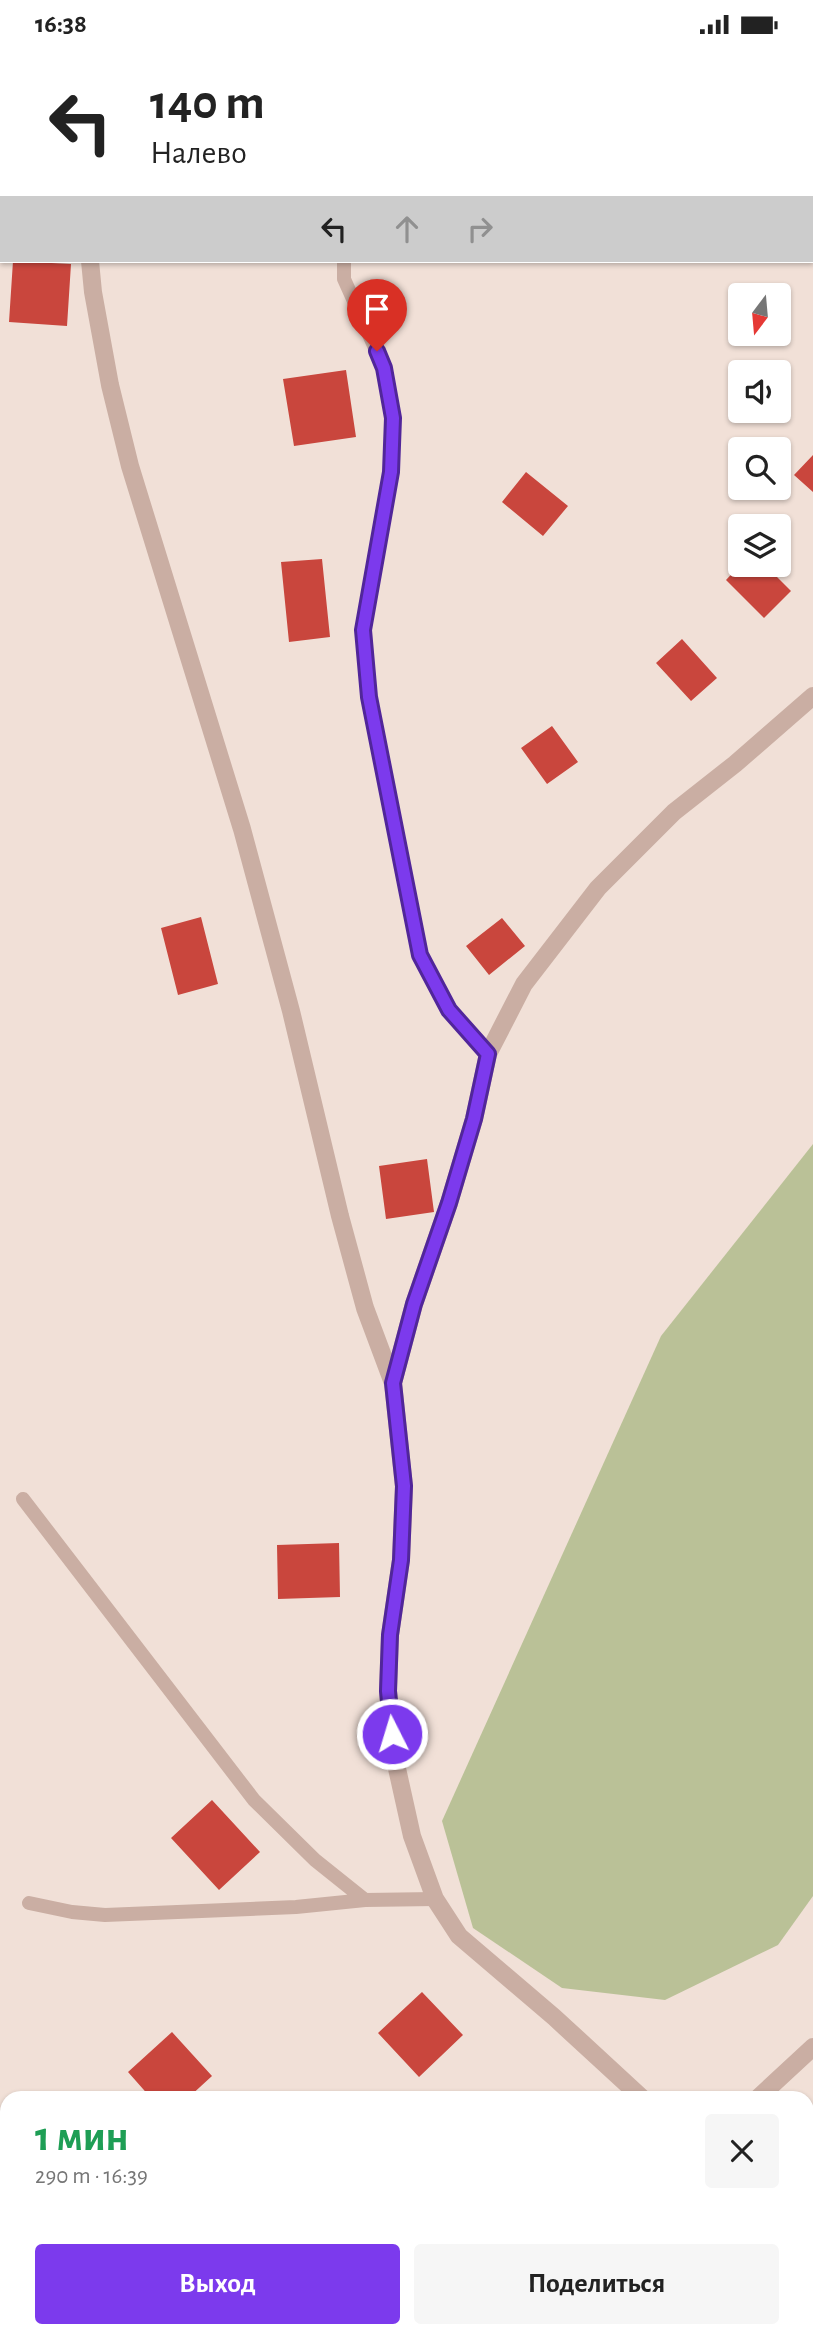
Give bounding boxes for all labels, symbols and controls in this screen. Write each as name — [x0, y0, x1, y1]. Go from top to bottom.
text: 16:38 — [35, 11, 87, 37]
icon: left — [35, 77, 126, 168]
text: 140 m — [150, 79, 265, 128]
text: Налево — [150, 137, 247, 169]
icon: left — [315, 210, 353, 248]
icon: ahead — [388, 210, 426, 248]
icon: right — [461, 210, 499, 248]
pin — [347, 279, 407, 351]
north arrow — [728, 283, 791, 347]
map controls — [728, 283, 791, 577]
icon: arrive — [358, 290, 396, 328]
button: sound — [728, 360, 791, 423]
button: search — [728, 437, 791, 500]
button: layers — [728, 514, 791, 577]
position arrow — [355, 1697, 429, 1771]
button: close — [705, 2114, 779, 2188]
text: 1 мин — [35, 2116, 129, 2158]
text: 290 m · 16:39 — [35, 2165, 148, 2188]
button: Выход — [35, 2244, 400, 2324]
button: Поделиться — [414, 2244, 779, 2324]

